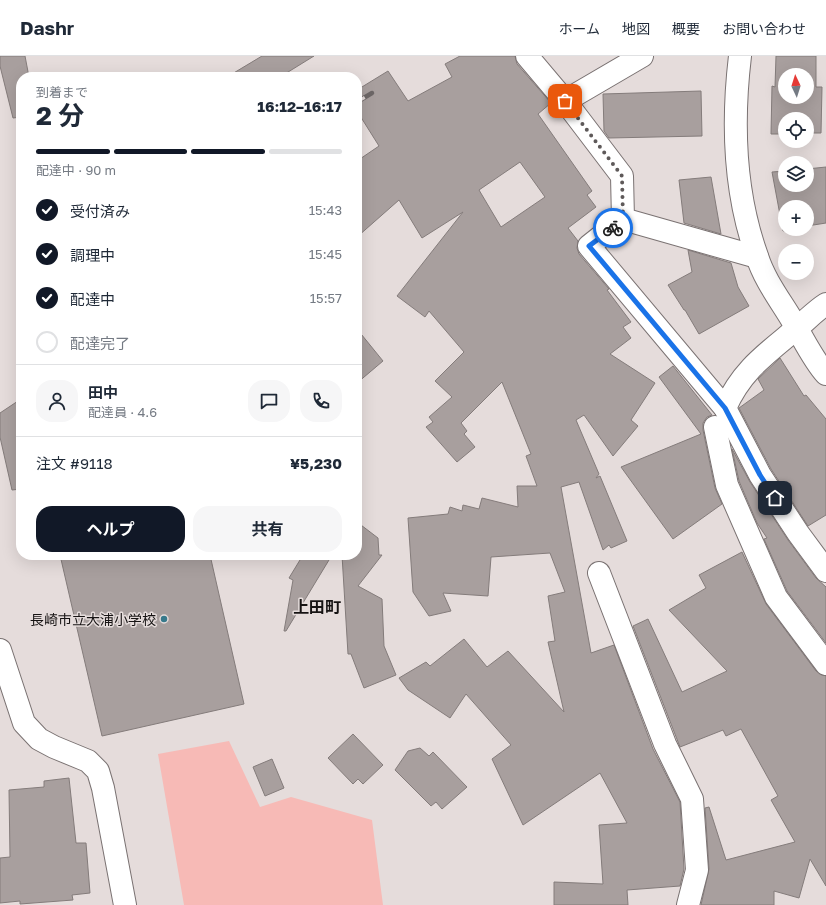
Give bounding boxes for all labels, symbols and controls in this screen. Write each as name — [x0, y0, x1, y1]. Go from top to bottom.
text: Dashr — [20, 16, 74, 39]
text: ホーム — [558, 20, 600, 37]
text: 地図 — [622, 20, 650, 37]
text: 概要 — [672, 20, 700, 37]
text: お問い合わせ — [722, 20, 806, 37]
north arrow — [778, 68, 814, 104]
map controls — [778, 68, 814, 280]
text: 到着まで — [36, 84, 88, 100]
pin — [548, 84, 582, 118]
icon: bag — [554, 90, 576, 112]
text: 16:12–16:17 — [257, 97, 342, 115]
text: 2 分 — [36, 100, 84, 131]
button: locate — [778, 112, 814, 148]
button: layers — [778, 156, 814, 192]
text: 配達中 · 90 m — [36, 162, 116, 178]
icon: check — [36, 199, 58, 221]
button: + — [778, 200, 814, 236]
text: 受付済み — [70, 202, 130, 220]
text: 15:43 — [309, 202, 342, 218]
courier — [593, 208, 633, 248]
icon: bike — [602, 217, 624, 239]
icon: check — [36, 243, 58, 265]
button: − — [778, 244, 814, 280]
text: 調理中 — [70, 246, 115, 264]
text: 15:45 — [309, 246, 342, 262]
icon: check — [36, 287, 58, 309]
text: 配達中 — [70, 290, 115, 308]
text: 15:57 — [310, 290, 342, 306]
text: 配達完了 — [70, 334, 130, 352]
button: person — [36, 380, 78, 422]
button: chat — [248, 380, 290, 422]
button: phone — [300, 380, 342, 422]
text: 田中 — [88, 383, 118, 401]
text: 配達員 · 4.6 — [88, 404, 157, 420]
text: 注文 #9118 — [36, 454, 113, 472]
text: ¥5,230 — [290, 454, 342, 472]
pin — [758, 481, 792, 515]
icon: home — [764, 487, 786, 509]
button: ヘルプ — [36, 506, 185, 552]
button: 共有 — [193, 506, 342, 552]
district label: 上田町 — [293, 597, 341, 617]
place label: 長崎市立大浦小学校 — [30, 611, 156, 628]
marker: 長崎市立大浦小学校 — [159, 614, 169, 624]

